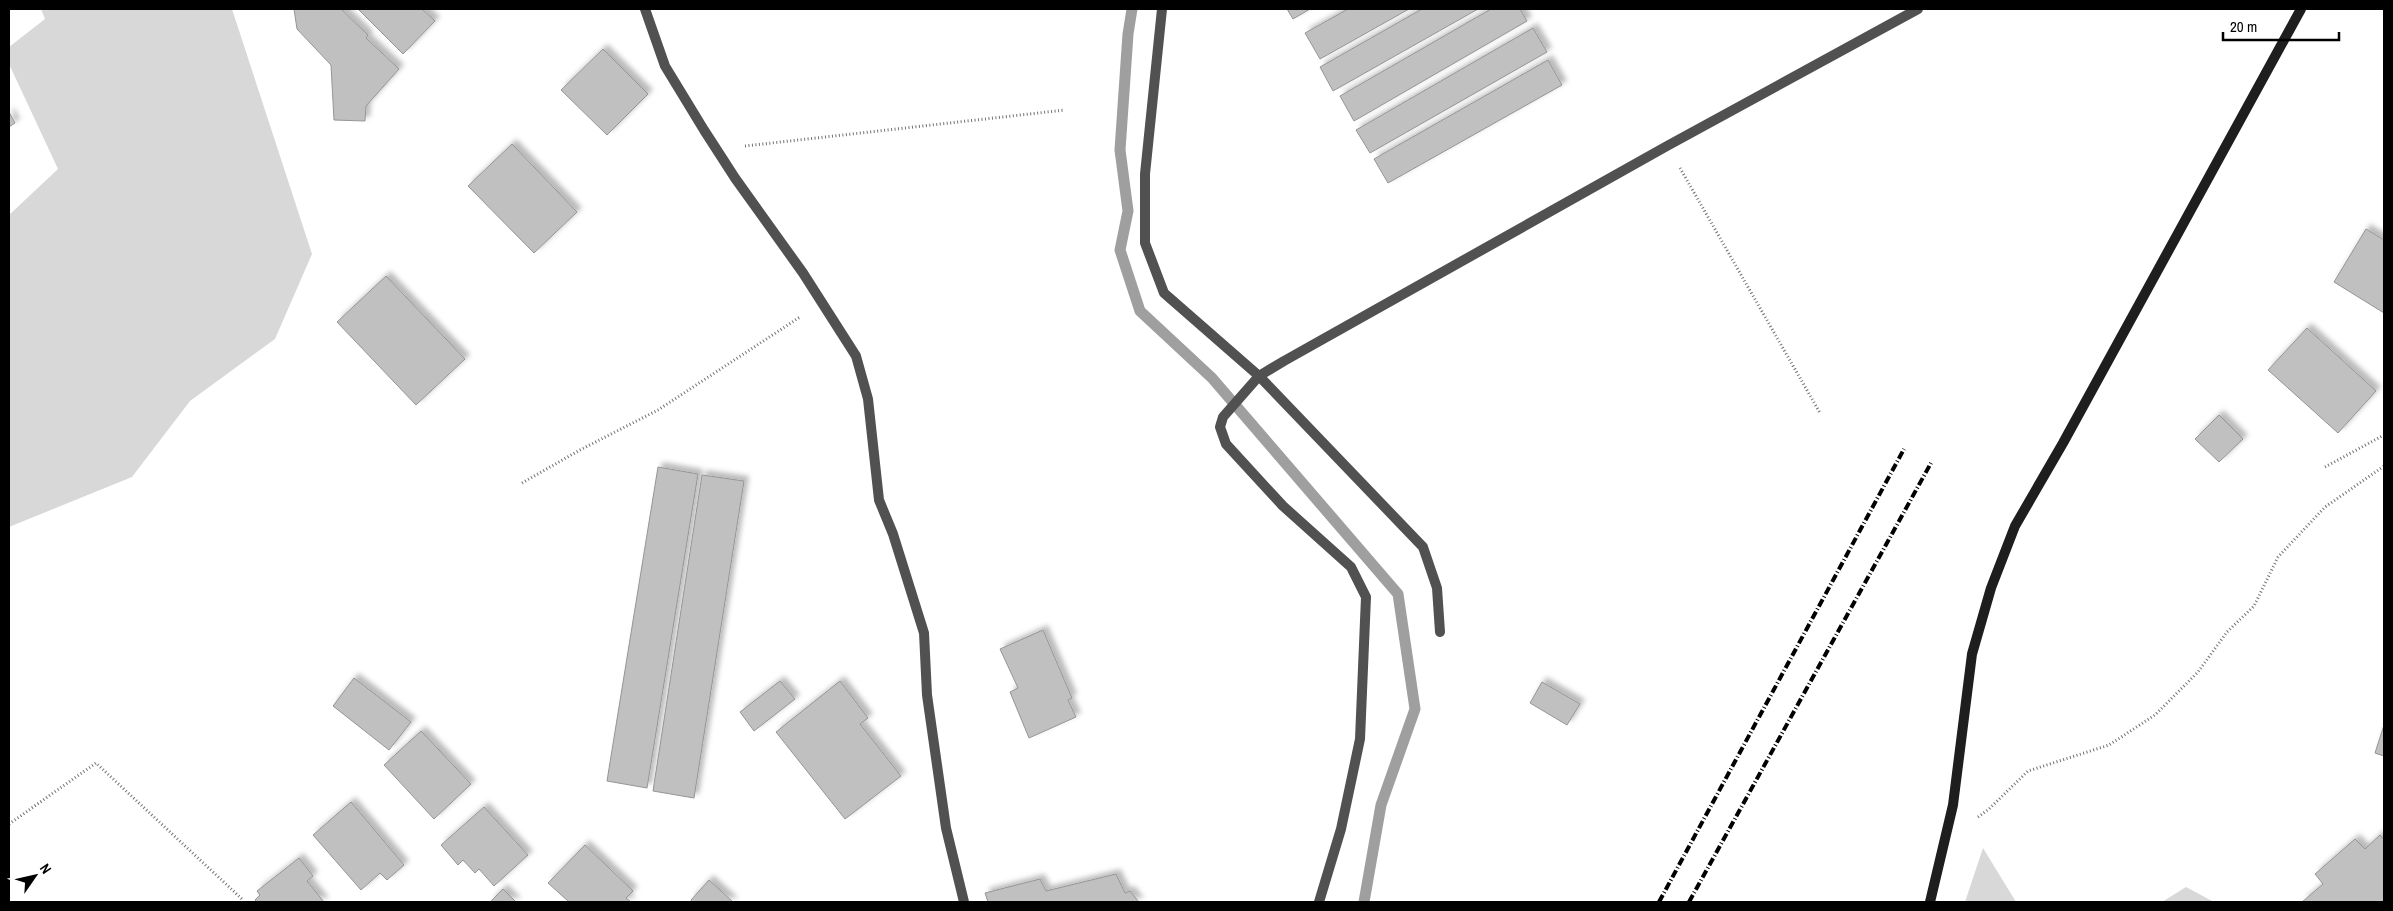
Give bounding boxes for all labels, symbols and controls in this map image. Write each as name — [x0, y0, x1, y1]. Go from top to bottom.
scale bar — [2223, 10, 2339, 42]
text: 20 m — [2230, 16, 2257, 37]
north arrow — [10, 851, 60, 901]
text: N — [36, 860, 56, 877]

